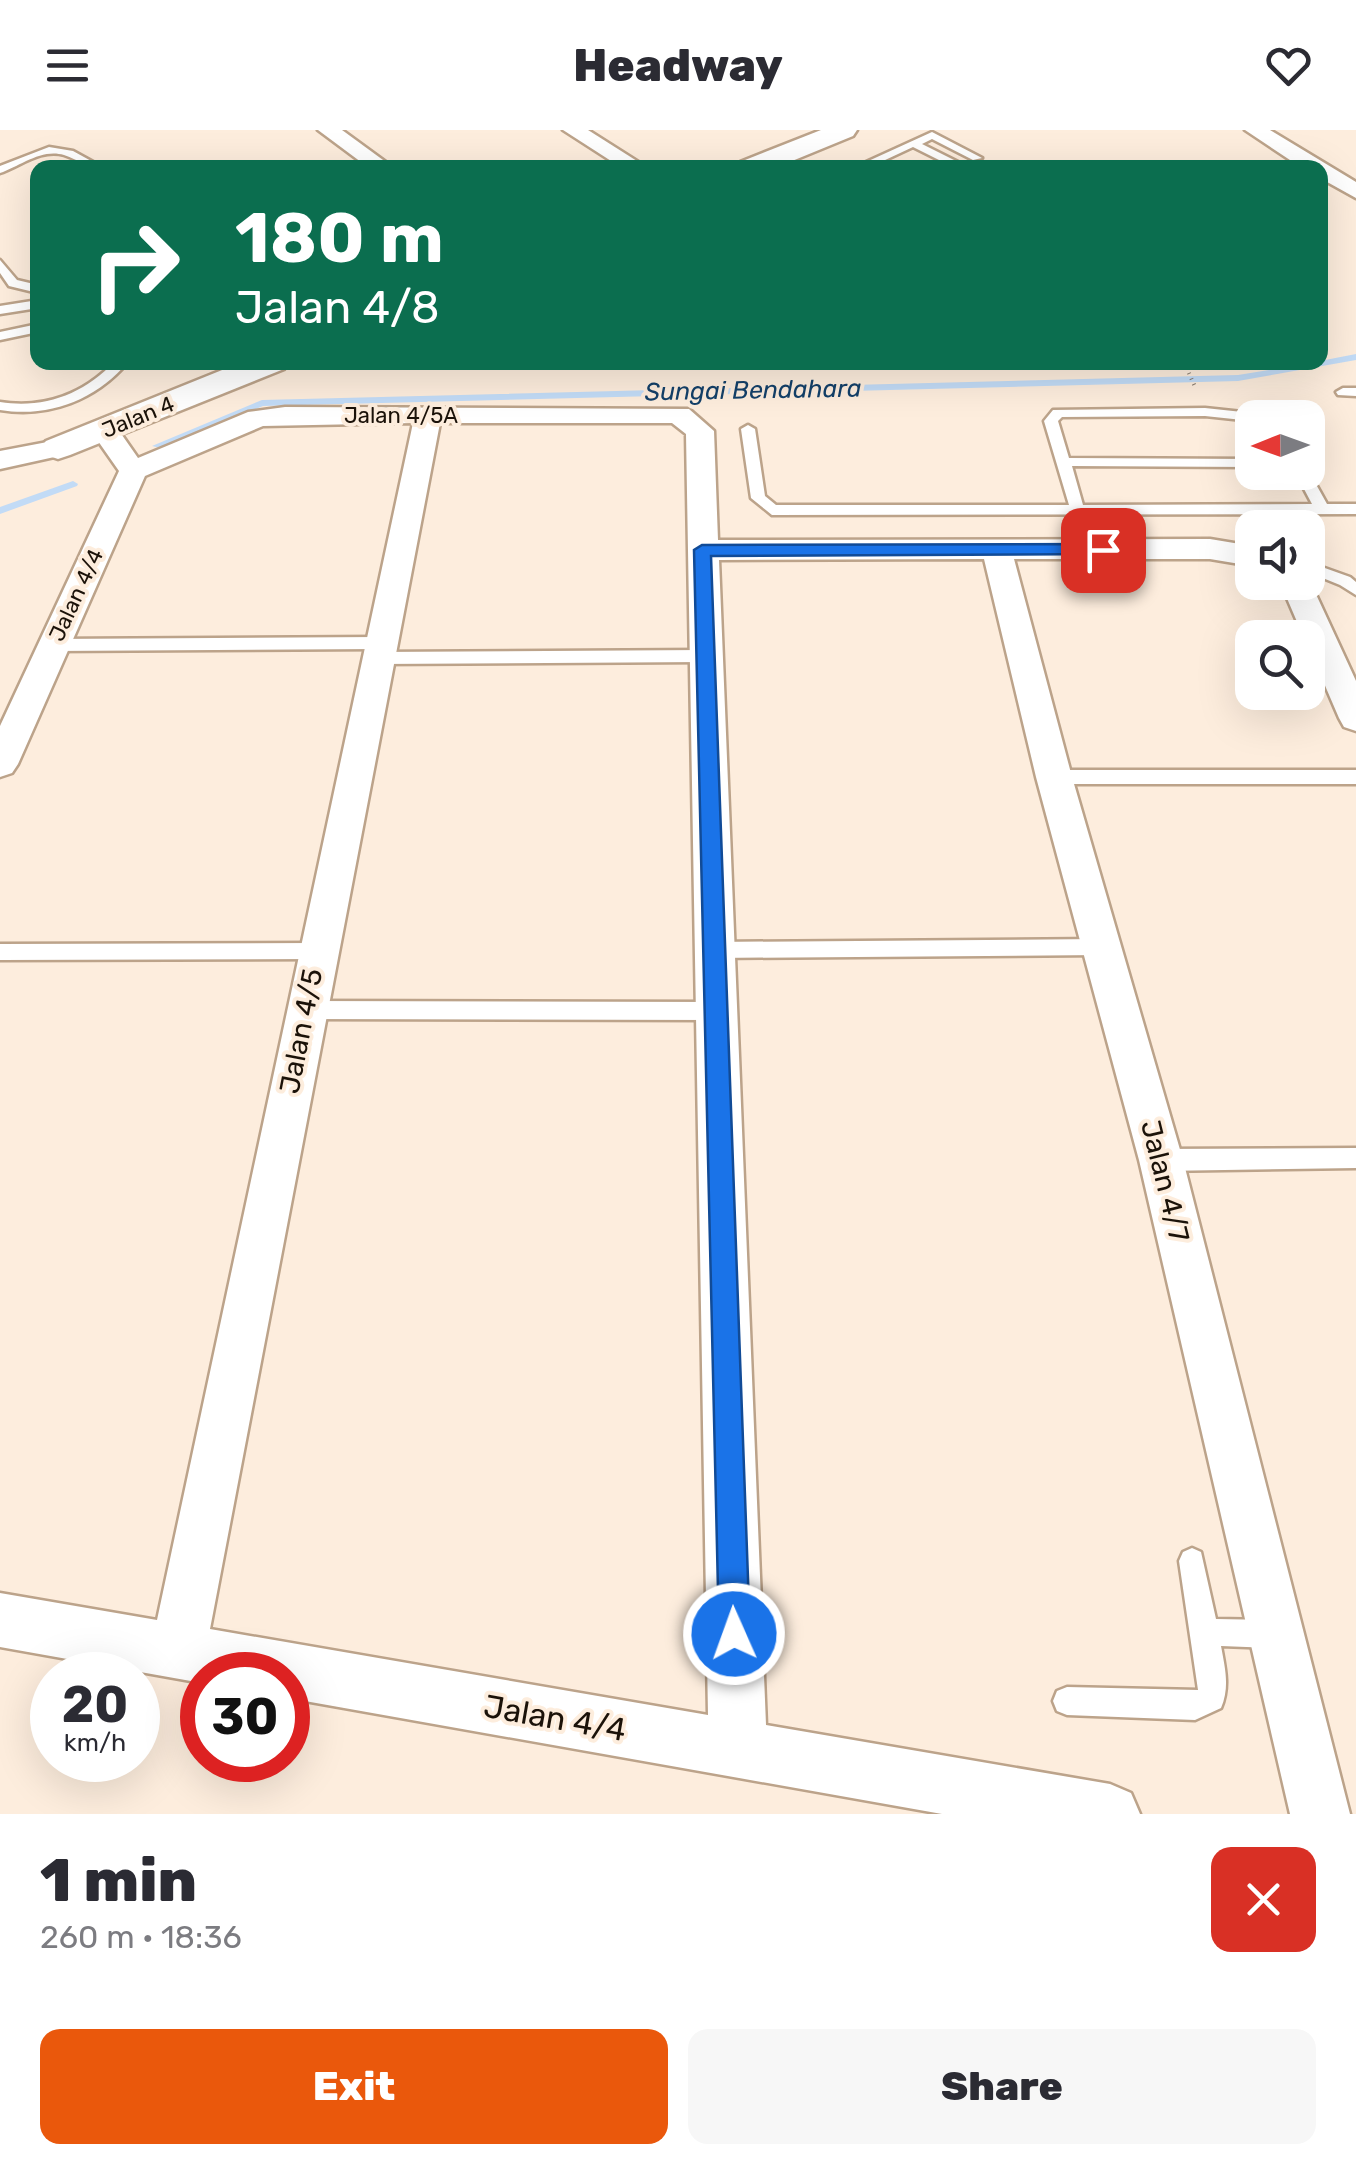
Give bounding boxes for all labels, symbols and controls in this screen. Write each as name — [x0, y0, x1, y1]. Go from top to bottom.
icon: menu — [40, 38, 95, 93]
icon: heart — [1261, 38, 1316, 93]
text: Headway — [573, 39, 783, 92]
text: 180 m — [235, 197, 444, 280]
icon: right — [70, 200, 200, 330]
text: Jalan 4/8 — [235, 281, 440, 334]
water label: Sungai Bendahara — [644, 374, 862, 406]
street label: Jalan 4 — [98, 390, 178, 444]
north arrow — [1235, 400, 1325, 490]
map controls — [1235, 400, 1325, 710]
street label: Jalan 4/5A — [344, 402, 458, 429]
pin — [1061, 508, 1146, 593]
button: sound — [1235, 510, 1325, 600]
icon: arrive — [1076, 523, 1131, 578]
street label: Jalan 4/4 — [43, 544, 109, 646]
button: search — [1235, 620, 1325, 710]
street label: Jalan 4/5 — [273, 966, 329, 1096]
street label: Jalan 4/7 — [1134, 1117, 1196, 1245]
position arrow — [682, 1582, 786, 1686]
speed limit sign: 30 — [180, 1652, 310, 1782]
text: 20 — [62, 1675, 128, 1735]
street label: Jalan 4/4 — [481, 1687, 629, 1749]
text: km/h — [64, 1728, 126, 1757]
text: 1 min — [40, 1845, 197, 1916]
button: close — [1211, 1847, 1316, 1952]
text: 260 m · 18:36 — [40, 1918, 242, 1956]
button: Exit — [40, 2029, 668, 2144]
button: Share — [688, 2029, 1316, 2144]

